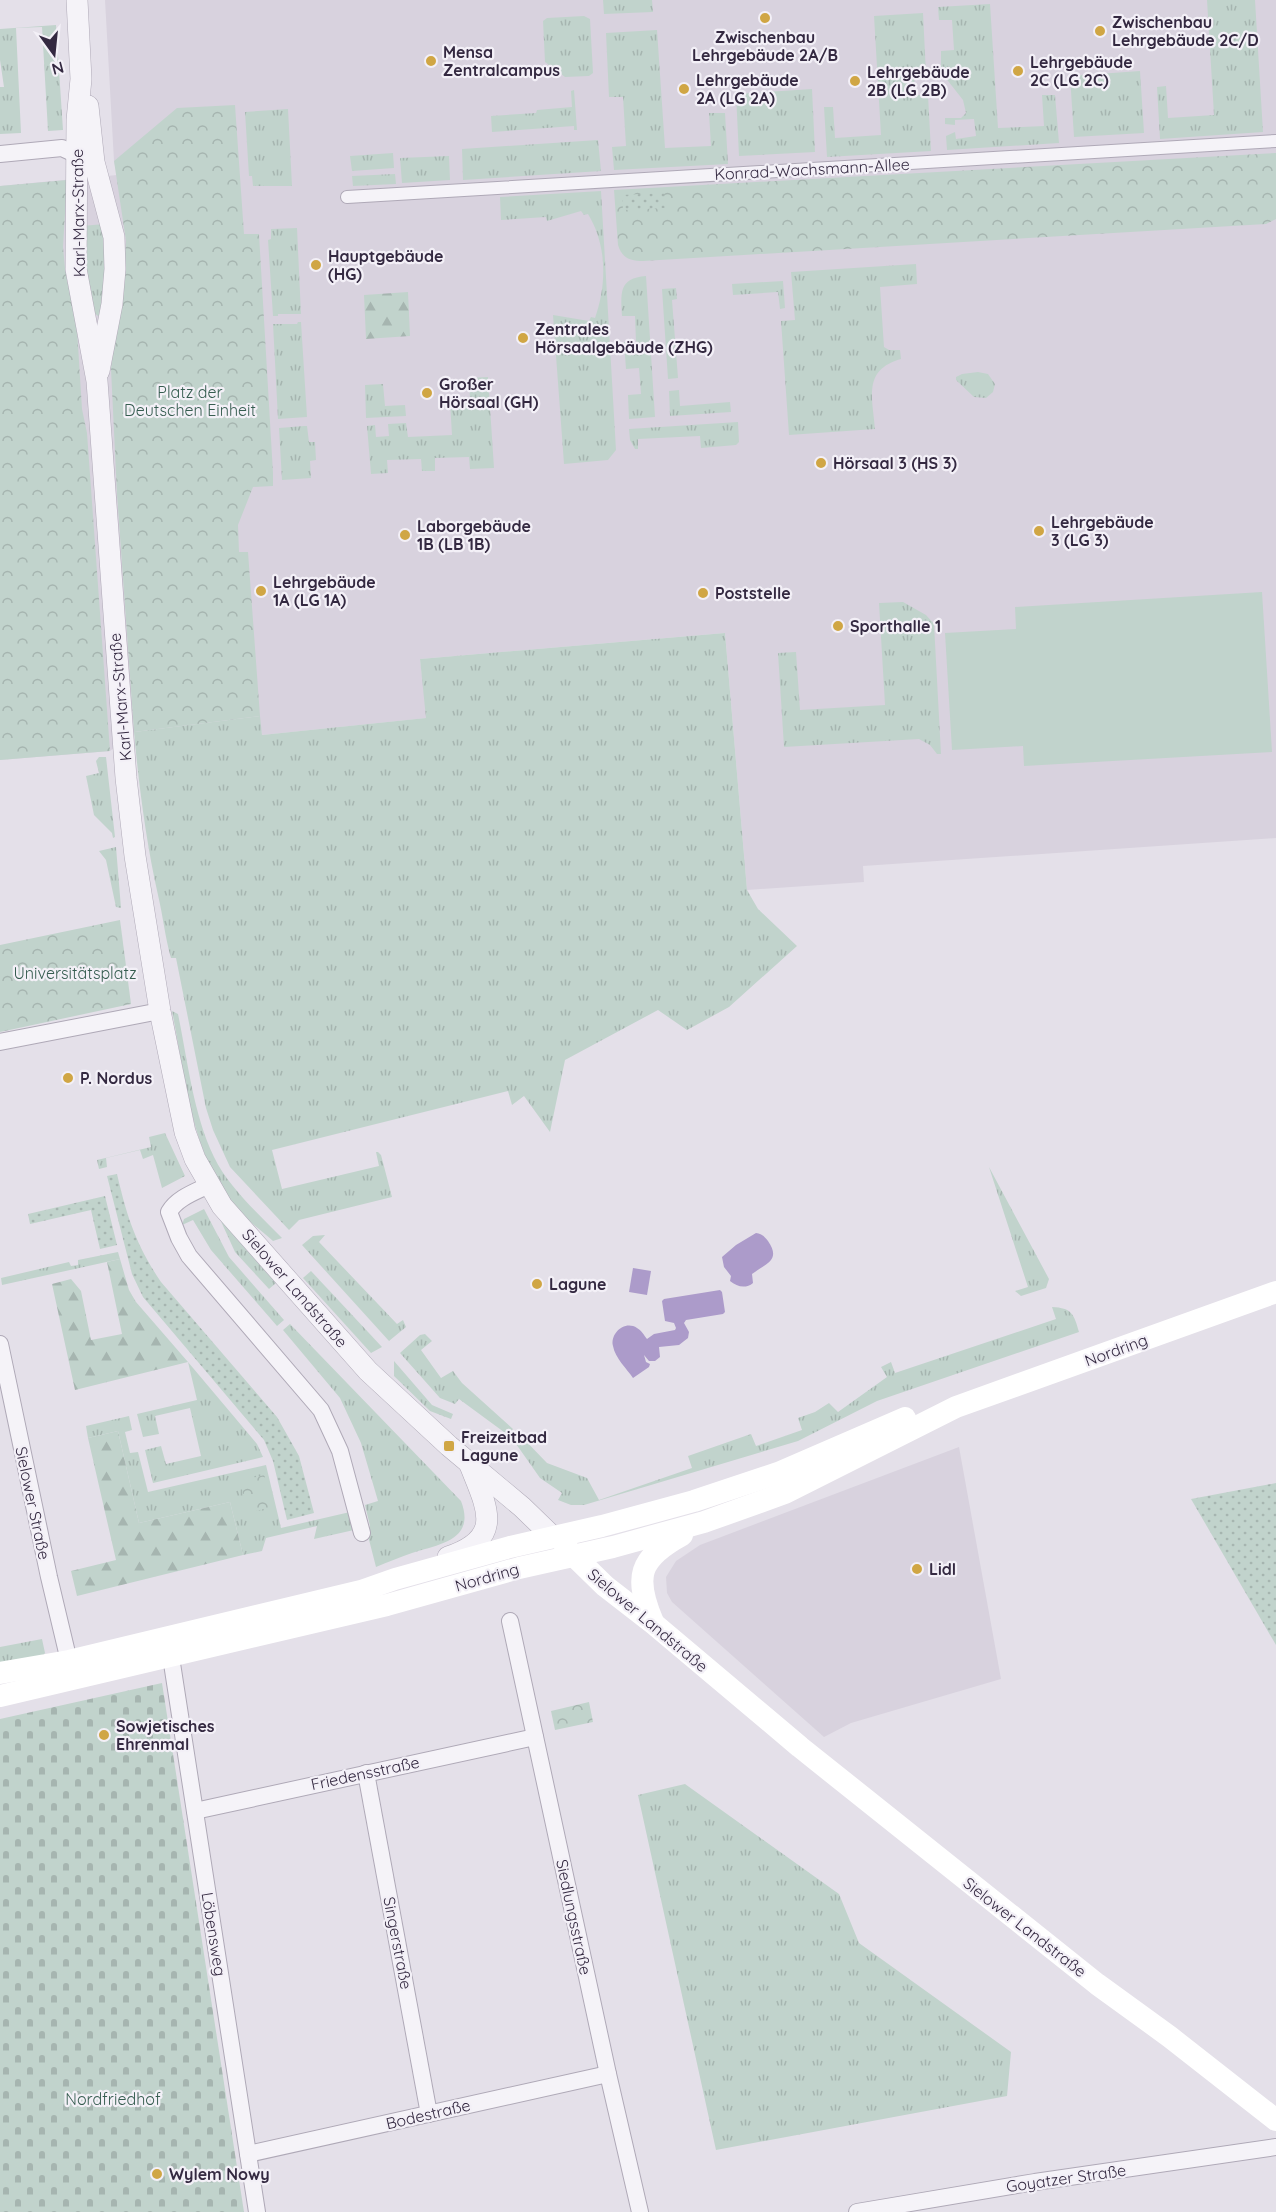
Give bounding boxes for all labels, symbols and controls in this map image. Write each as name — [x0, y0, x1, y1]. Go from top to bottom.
marker: Zwischenbau Lehrgebäude 2A/B — [758, 11, 772, 25]
place label: Zwischenbau Lehrgebäude 2C/D — [1112, 12, 1259, 50]
north arrow — [24, 24, 84, 84]
marker: Zwischenbau Lehrgebäude 2C/D — [1093, 24, 1107, 38]
place label: Zwischenbau Lehrgebäude 2A/B — [692, 27, 838, 65]
place label: Mensa Zentralcampus — [443, 42, 560, 80]
place label: Lehrgebäude 2C (LG 2C) — [1030, 52, 1133, 90]
marker: Mensa Zentralcampus — [424, 54, 438, 68]
text: N — [50, 57, 66, 80]
place label: Lehrgebäude 2B (LG 2B) — [867, 62, 970, 100]
marker: Lehrgebäude 2C (LG 2C) — [1011, 64, 1025, 78]
place label: Lehrgebäude 2A (LG 2A) — [696, 70, 799, 108]
marker: Lehrgebäude 2B (LG 2B) — [848, 74, 862, 88]
marker: Lehrgebäude 2A (LG 2A) — [677, 82, 691, 96]
street label: Karl-Marx-Straße — [67, 149, 89, 277]
street label: Konrad-Wachsmann-Allee — [714, 154, 910, 184]
place label: Hauptgebäude (HG) — [328, 246, 443, 284]
marker: Hauptgebäude (HG) — [309, 258, 323, 272]
place label: Zentrales Hörsaalgebäude (ZHG) — [535, 319, 713, 357]
marker: Zentrales Hörsaalgebäude (ZHG) — [516, 331, 530, 345]
place label: Großer Hörsaal (GH) — [439, 374, 539, 412]
park label: Platz der Deutschen Einheit — [124, 382, 256, 420]
marker: Großer Hörsaal (GH) — [420, 386, 434, 400]
place label: Hörsaal 3 (HS 3) — [833, 453, 957, 473]
marker: Hörsaal 3 (HS 3) — [814, 456, 828, 470]
place label: Lehrgebäude 3 (LG 3) — [1051, 512, 1154, 550]
place label: Laborgebäude 1B (LB 1B) — [417, 516, 531, 554]
marker: Lehrgebäude 3 (LG 3) — [1032, 524, 1046, 538]
marker: Laborgebäude 1B (LB 1B) — [398, 528, 412, 542]
place label: Lehrgebäude 1A (LG 1A) — [273, 572, 376, 610]
place label: Poststelle — [715, 583, 791, 603]
marker: Lehrgebäude 1A (LG 1A) — [254, 584, 268, 598]
marker: Poststelle — [696, 586, 710, 600]
place label: Sporthalle 1 — [850, 616, 941, 636]
marker: Sporthalle 1 — [831, 619, 845, 633]
street label: Karl-Marx-Straße — [104, 632, 136, 762]
park label: Universitätsplatz — [13, 963, 137, 983]
place label: P. Nordus — [80, 1068, 153, 1088]
marker: P. Nordus — [61, 1071, 75, 1085]
street label: Sielower Landstraße — [238, 1225, 352, 1351]
place label: Lagune — [549, 1274, 607, 1294]
marker: Lagune — [530, 1277, 544, 1291]
street label: Nordring — [1082, 1329, 1150, 1371]
place label: Freizeitbad Lagune — [461, 1427, 547, 1465]
marker: Freizeitbad Lagune — [442, 1439, 456, 1453]
street label: Sielower Straße — [11, 1445, 55, 1561]
street label: Nordring — [453, 1558, 521, 1596]
place label: Lidl — [929, 1559, 956, 1579]
marker: Lidl — [910, 1562, 924, 1576]
street label: Sielower Landstraße — [584, 1564, 712, 1676]
place label: Sowjetisches Ehrenmal — [116, 1716, 215, 1754]
marker: Sowjetisches Ehrenmal — [97, 1728, 111, 1742]
street label: Friedensstraße — [309, 1752, 421, 1794]
street label: Siedlungsstraße — [552, 1857, 596, 1977]
street label: Sielower Landstraße — [959, 1873, 1091, 1981]
street label: Löbensweg — [198, 1891, 230, 1977]
street label: Singerstraße — [379, 1895, 417, 1991]
park label: Nordfriedhof — [65, 2089, 161, 2109]
street label: Bodestraße — [384, 2095, 472, 2133]
street label: Goyatzer Straße — [1005, 2160, 1127, 2196]
place label: Wylem Nowy — [169, 2164, 270, 2184]
marker: Wylem Nowy — [150, 2167, 164, 2181]

